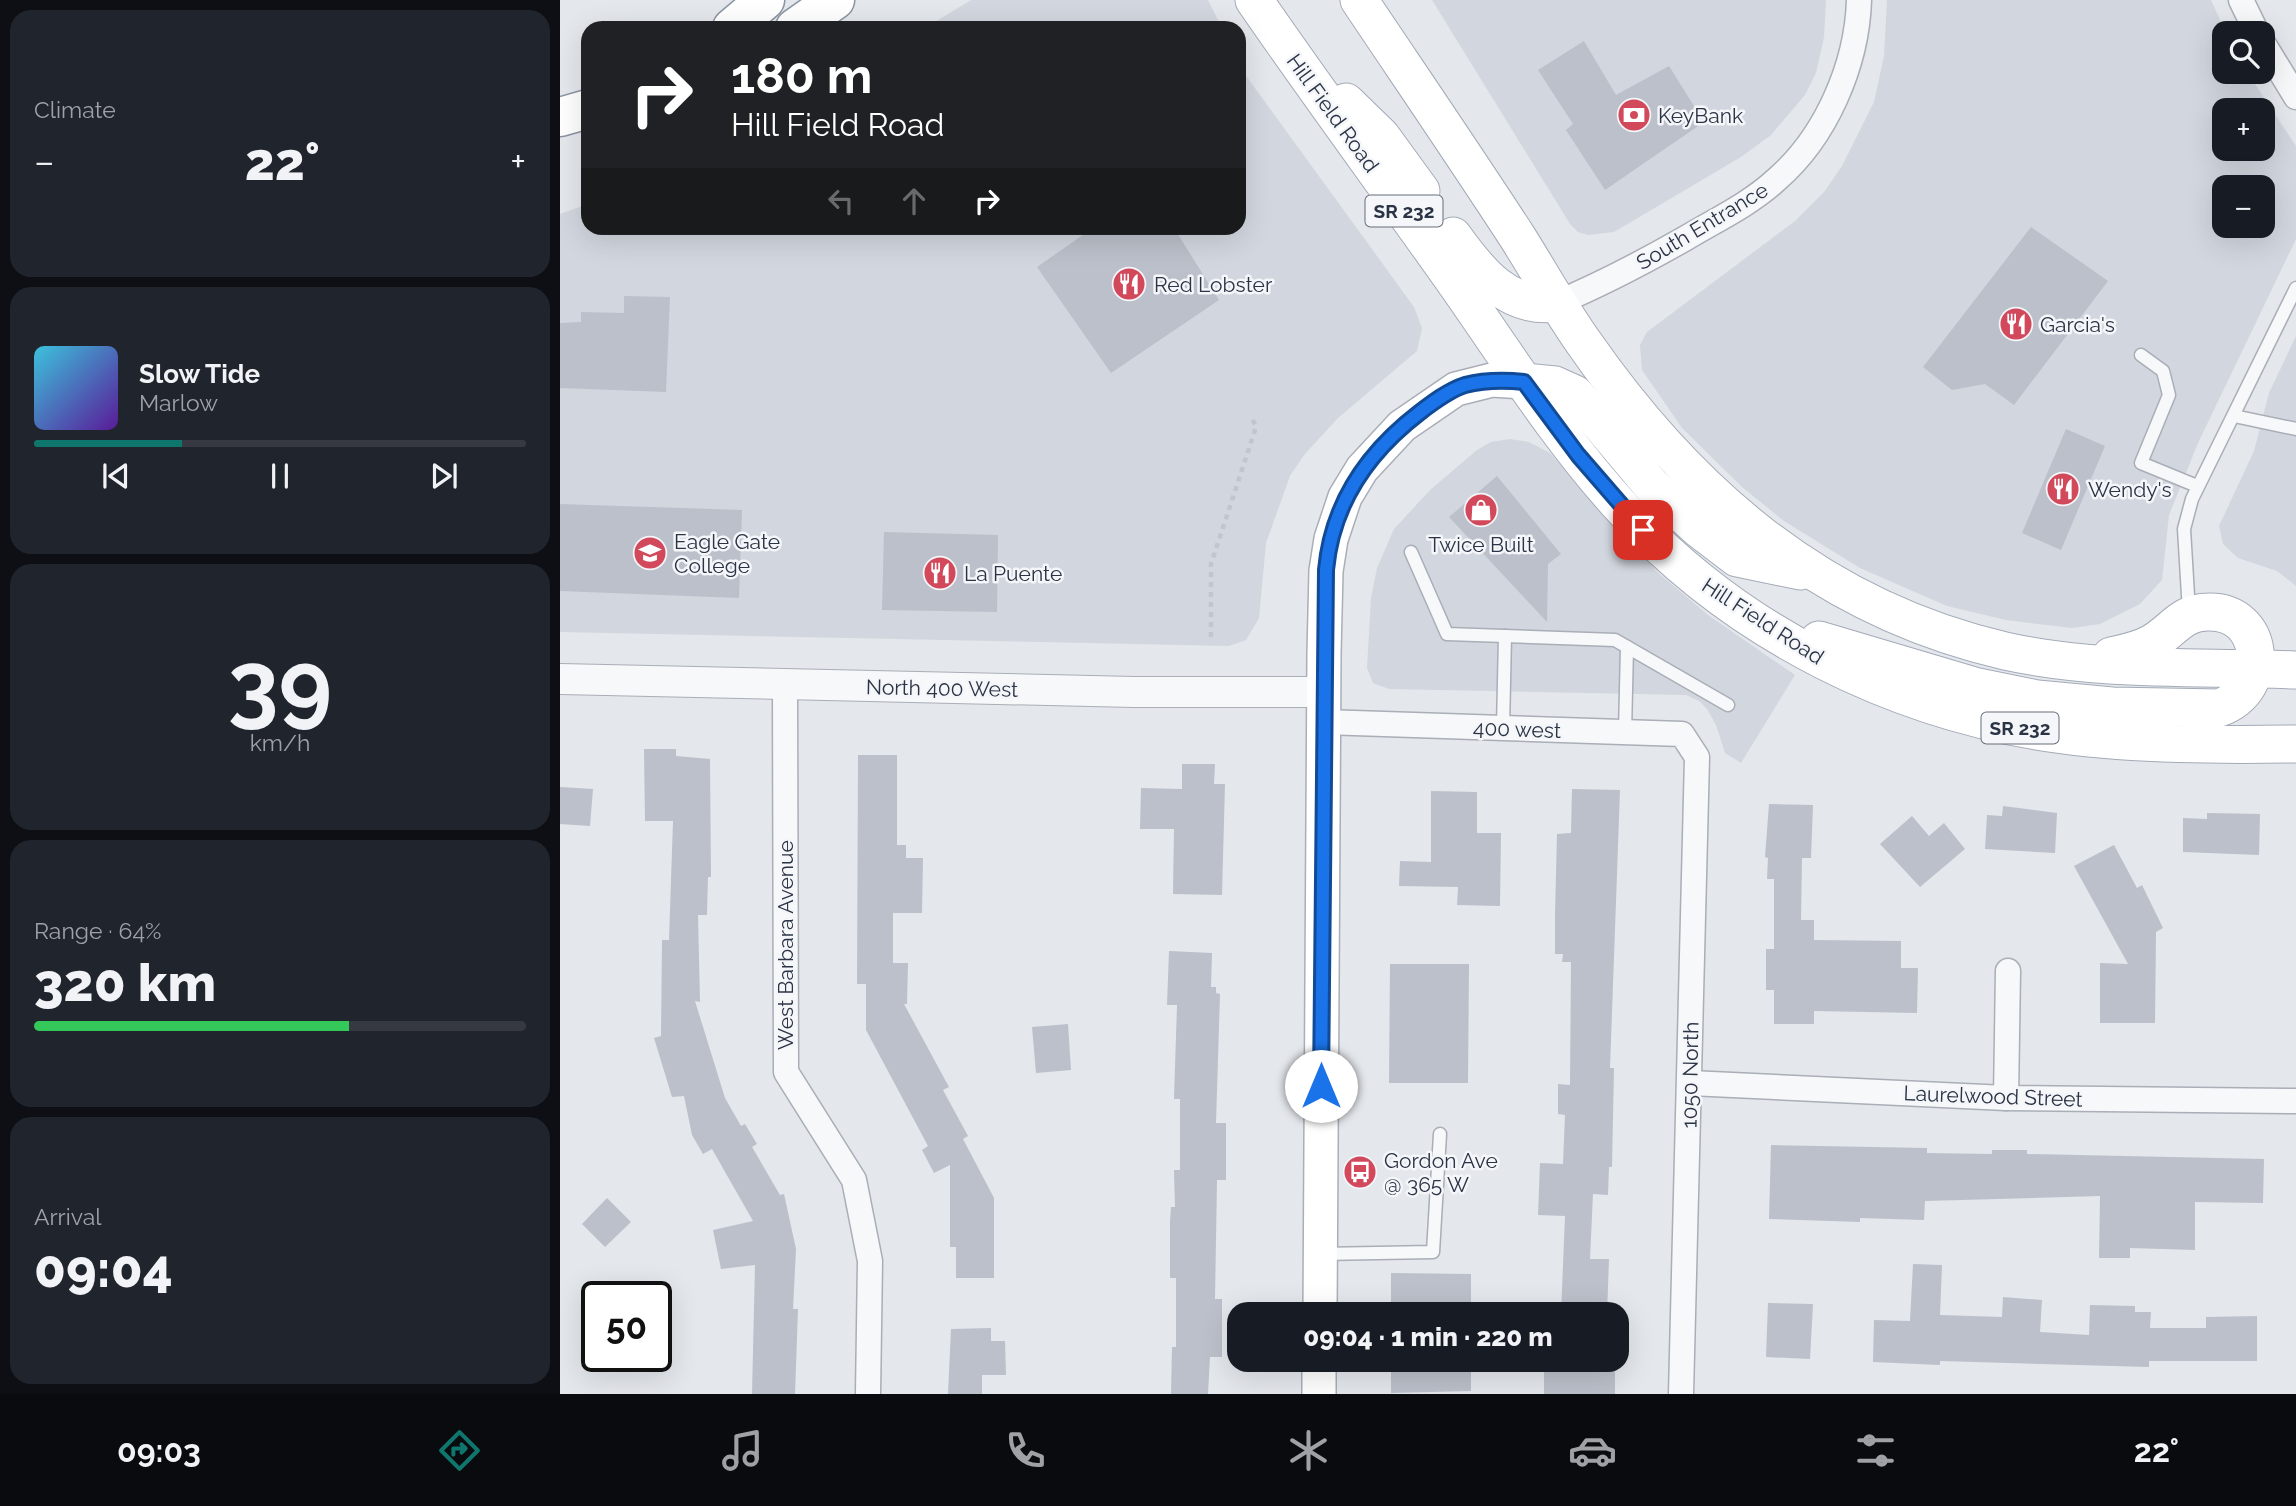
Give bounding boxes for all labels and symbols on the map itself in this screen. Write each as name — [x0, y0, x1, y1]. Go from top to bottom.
street label: Hill Field Road — [1282, 49, 1384, 177]
bank icon: KeyBank — [1615, 96, 1653, 134]
place label: KeyBank — [1658, 103, 1743, 128]
street label: South Entrance — [1632, 177, 1772, 275]
road number: SR 232 — [1366, 196, 1442, 226]
restaurant icon: Red Lobster — [1110, 265, 1148, 303]
place label: Red Lobster — [1154, 272, 1273, 297]
restaurant icon: Garcia's — [1997, 305, 2035, 343]
place label: Garcia's — [2040, 312, 2115, 337]
restaurant icon: Wendy's — [2044, 470, 2082, 508]
place label: Wendy's — [2088, 477, 2172, 502]
shop icon: Twice Built — [1462, 491, 1500, 529]
pin — [1613, 500, 1673, 560]
place label: Eagle Gate College — [674, 529, 780, 578]
place label: Twice Built — [1428, 532, 1534, 557]
school or university icon: Eagle Gate College — [631, 534, 669, 572]
restaurant icon: La Puente — [921, 554, 959, 592]
place label: La Puente — [964, 561, 1062, 586]
street label: Hill Field Road — [1697, 572, 1829, 670]
street label: North 400 West — [866, 674, 1018, 702]
road number: SR 232 — [1982, 712, 2058, 744]
street label: 400 west — [1473, 715, 1561, 743]
street label: West Barbara Avenue — [773, 840, 798, 1050]
street label: 1050 North — [1677, 1021, 1703, 1129]
position arrow — [1284, 1049, 1358, 1123]
street label: Laurelwood Street — [1903, 1080, 2083, 1112]
place label: Gordon Ave @ 365 W — [1384, 1148, 1498, 1197]
bus stop icon: Gordon Ave @ 365 W — [1341, 1153, 1379, 1191]
speed limit sign: 50 — [581, 1281, 672, 1372]

